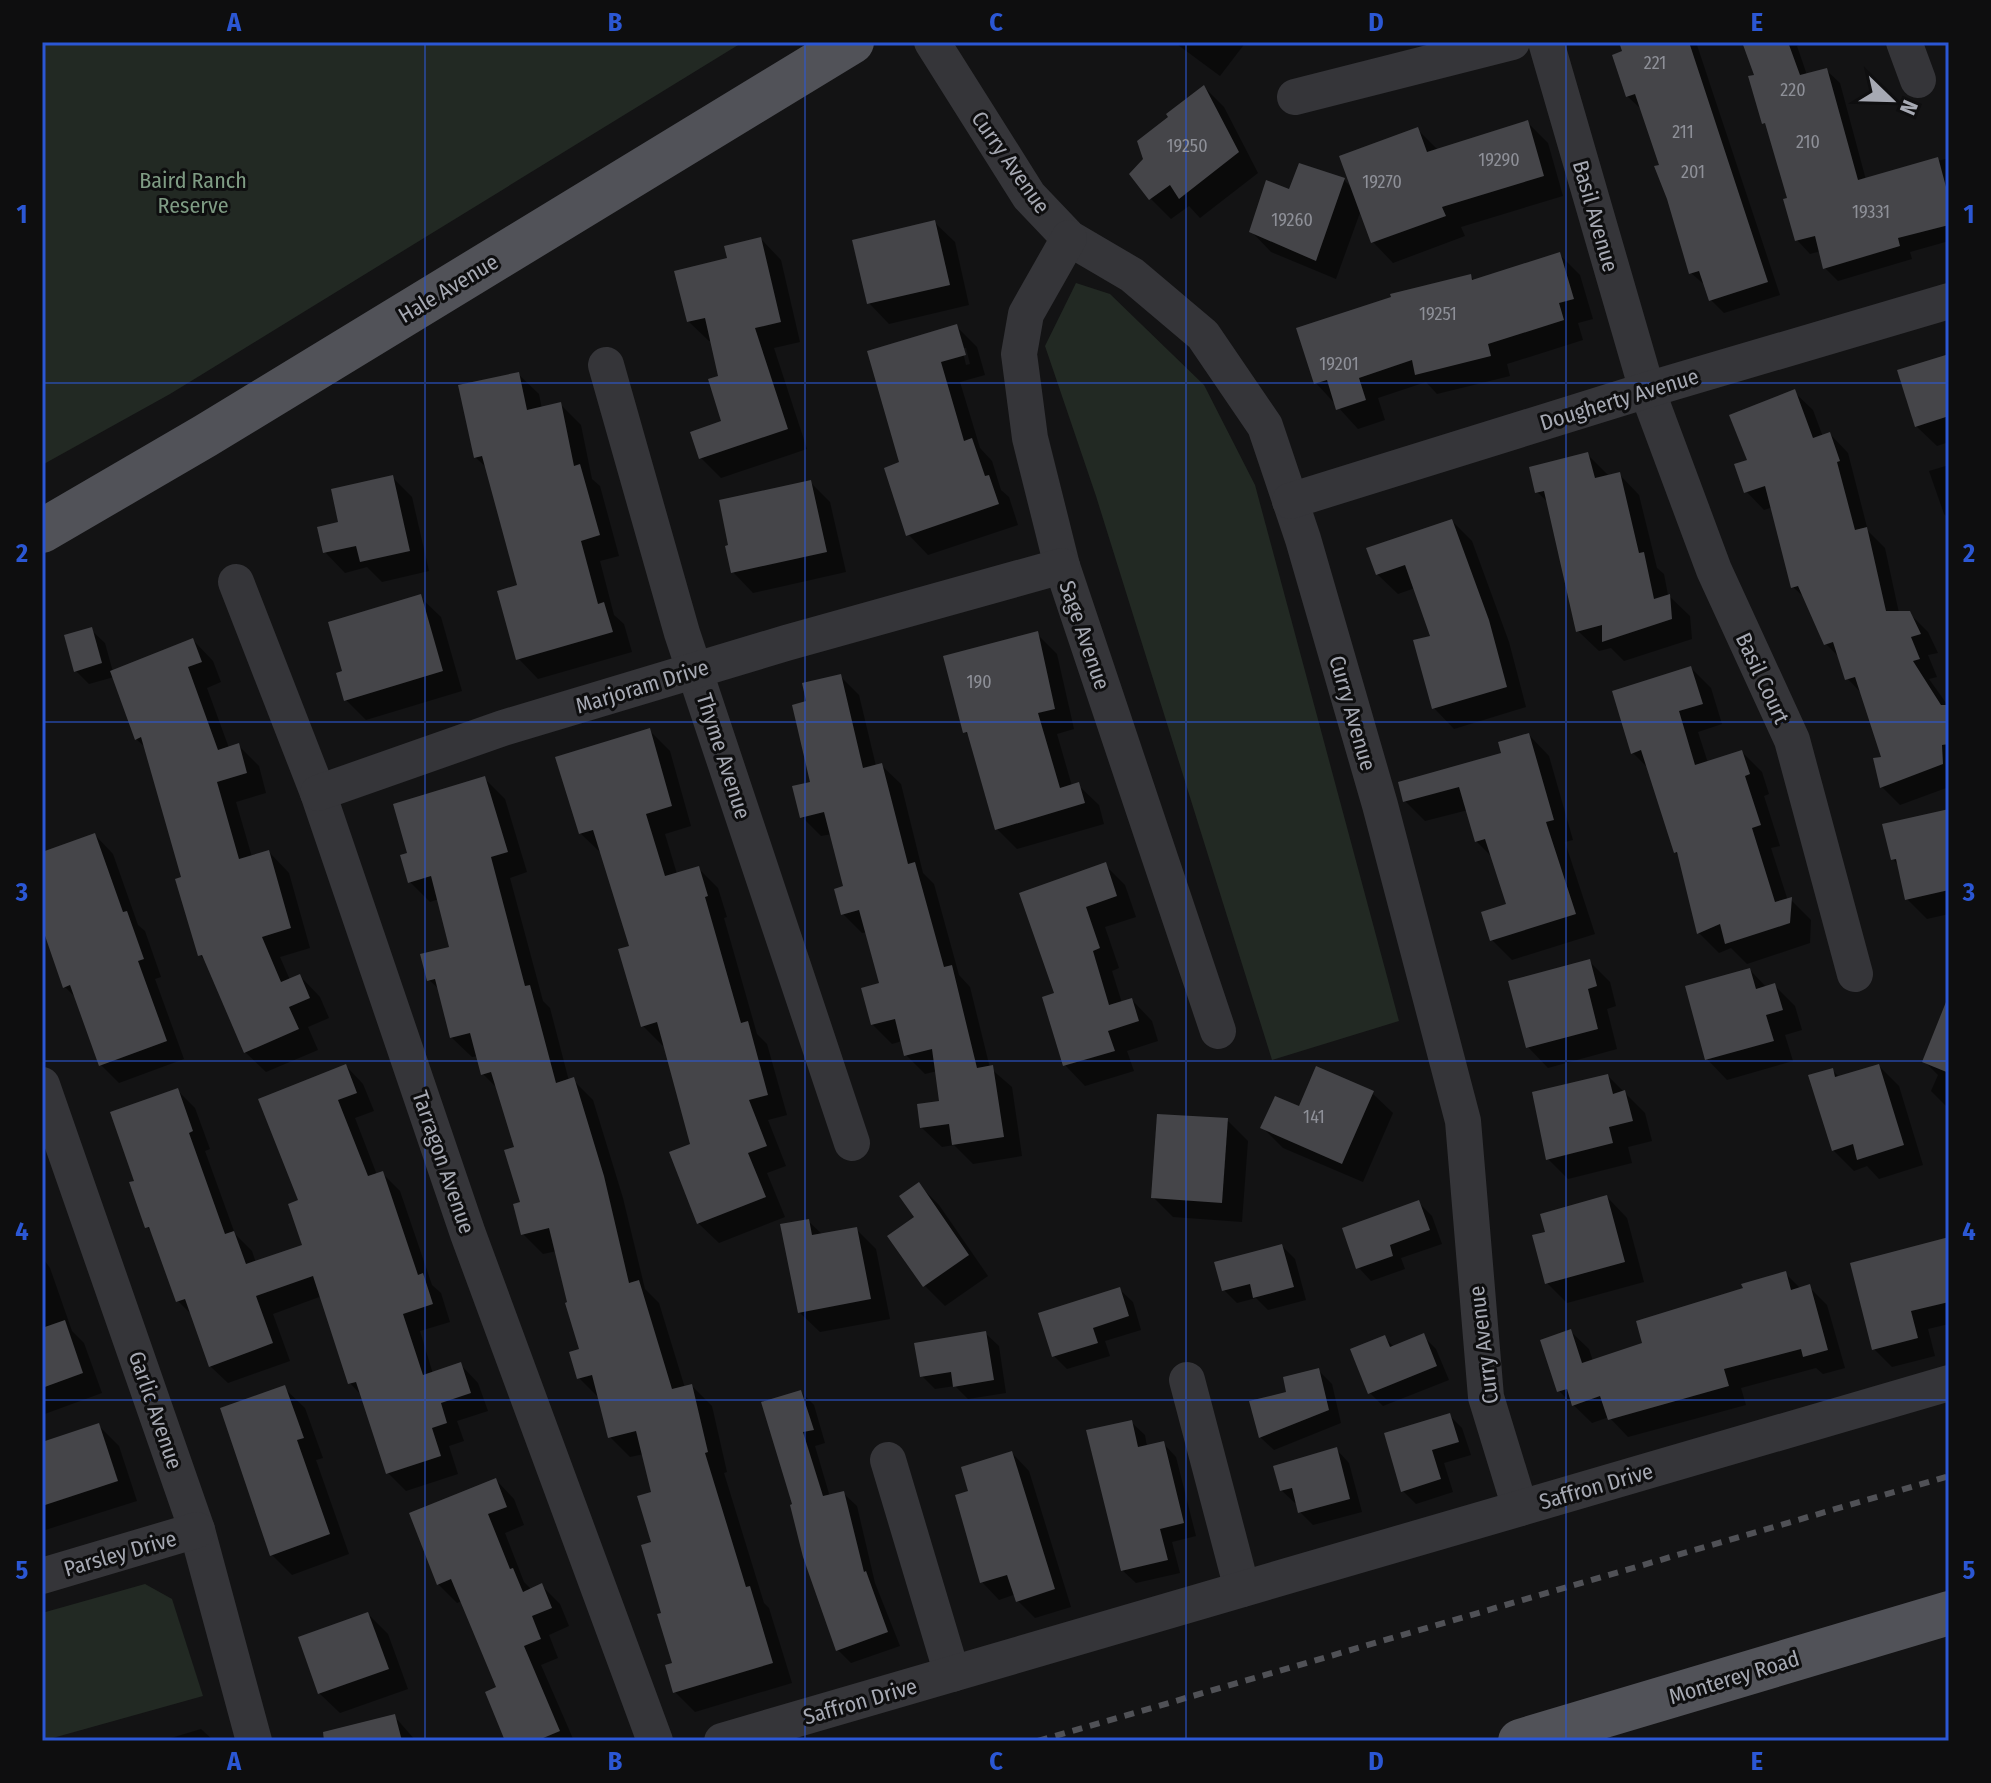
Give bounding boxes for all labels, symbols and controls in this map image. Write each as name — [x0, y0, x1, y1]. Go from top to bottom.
text: A — [226, 7, 242, 38]
text: B — [608, 7, 623, 38]
text: C — [989, 7, 1003, 38]
text: D — [1368, 7, 1384, 38]
text: E — [1751, 7, 1763, 38]
house number: 221 — [1644, 52, 1666, 74]
north arrow — [1851, 60, 1931, 140]
house number: 220 — [1780, 79, 1806, 101]
text: N — [1894, 96, 1924, 119]
street label: Curry Avenue — [965, 106, 1056, 219]
house number: 211 — [1672, 121, 1694, 143]
house number: 210 — [1796, 131, 1820, 153]
house number: 19250 — [1166, 135, 1208, 157]
house number: 19290 — [1478, 149, 1520, 171]
street label: Basil Avenue — [1567, 157, 1624, 275]
house number: 201 — [1681, 161, 1705, 183]
park label: Baird Ranch Reserve — [139, 167, 247, 219]
house number: 19270 — [1362, 171, 1402, 193]
text: 1 — [17, 199, 28, 230]
text: 1 — [1964, 199, 1975, 230]
house number: 19331 — [1852, 201, 1890, 223]
house number: 19260 — [1271, 209, 1313, 231]
street label: Hale Avenue — [393, 248, 503, 329]
house number: 19251 — [1419, 303, 1457, 325]
house number: 19201 — [1319, 353, 1359, 375]
street label: Dougherty Avenue — [1537, 363, 1702, 436]
text: 2 — [15, 538, 28, 569]
text: 2 — [1962, 538, 1975, 569]
street label: Sage Avenue — [1053, 577, 1116, 693]
street label: Basil Court — [1730, 628, 1796, 729]
street label: Curry Avenue — [1323, 652, 1382, 774]
street label: Marjoram Drive — [572, 653, 712, 719]
house number: 190 — [966, 671, 992, 693]
street label: Thyme Avenue — [691, 690, 757, 822]
text: 3 — [15, 877, 28, 908]
text: 3 — [1962, 877, 1975, 908]
street label: Tarragon Avenue — [406, 1087, 481, 1237]
house number: 141 — [1303, 1106, 1325, 1128]
text: 4 — [15, 1216, 29, 1247]
text: 4 — [1962, 1216, 1976, 1247]
street label: Curry Avenue — [1463, 1284, 1504, 1406]
street label: Garlic Avenue — [123, 1348, 188, 1473]
street label: Saffron Drive — [1536, 1457, 1656, 1516]
street label: Parsley Drive — [61, 1525, 180, 1582]
text: 5 — [16, 1555, 29, 1586]
text: 5 — [1963, 1555, 1976, 1586]
street label: Monterey Road — [1666, 1645, 1803, 1710]
street label: Saffron Drive — [800, 1672, 920, 1731]
text: A — [226, 1746, 242, 1777]
text: B — [608, 1746, 623, 1777]
text: C — [989, 1746, 1003, 1777]
text: D — [1368, 1746, 1384, 1777]
text: E — [1751, 1746, 1763, 1777]

